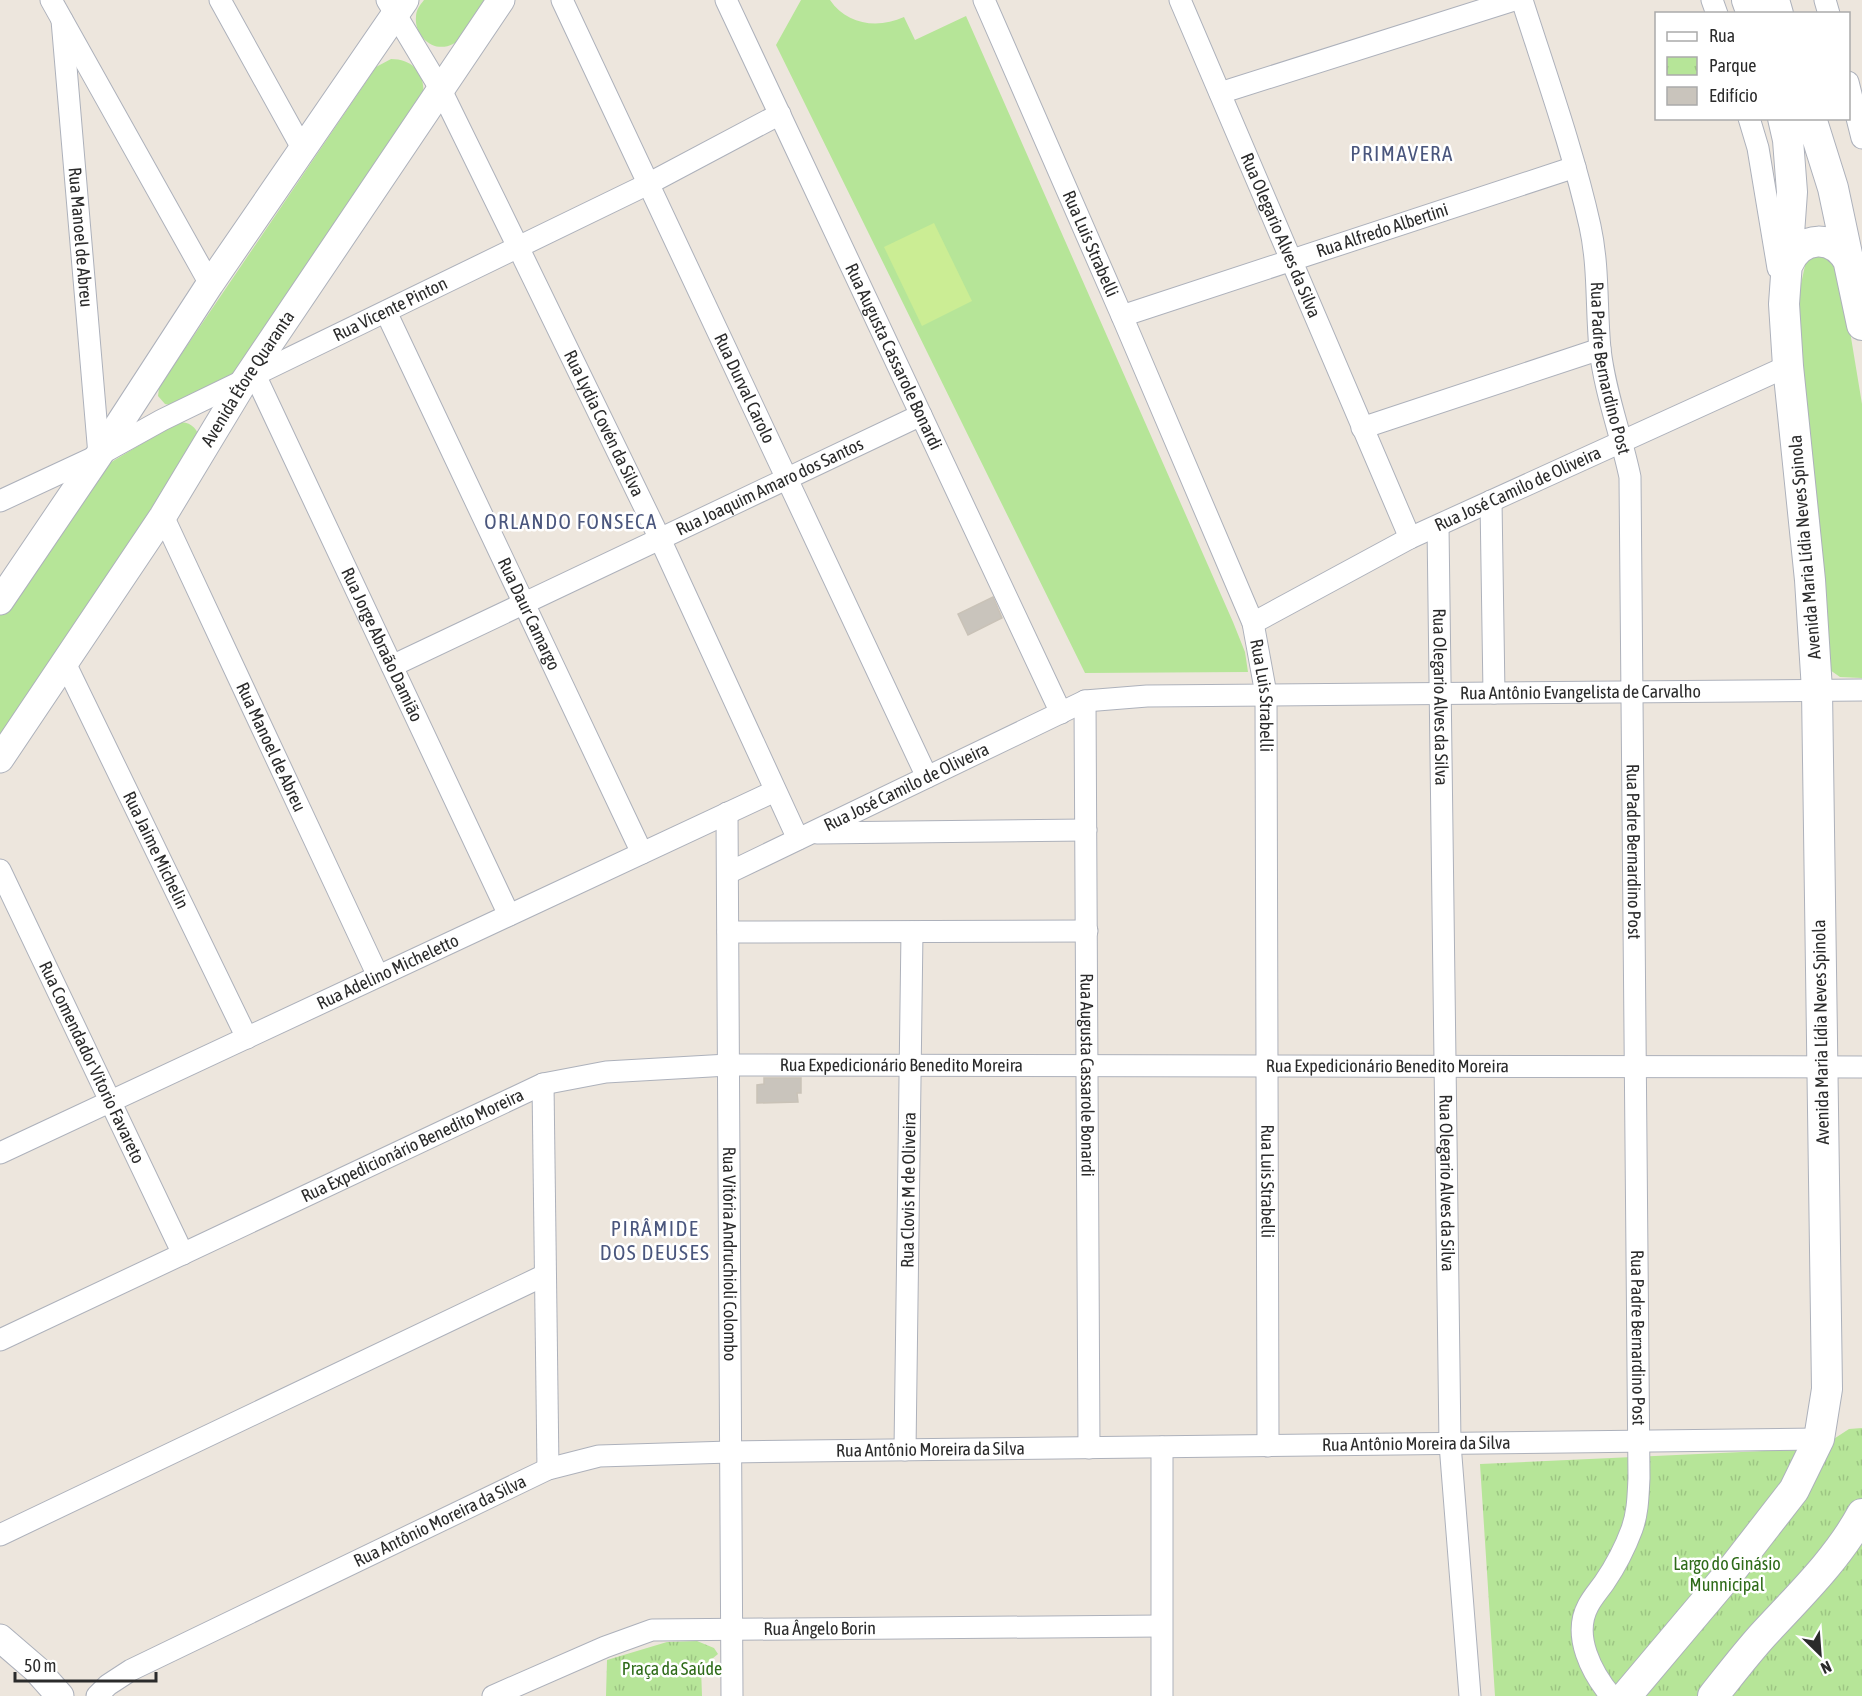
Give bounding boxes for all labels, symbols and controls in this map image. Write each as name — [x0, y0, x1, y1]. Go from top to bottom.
legend — [1655, 12, 1850, 120]
text: Rua — [1709, 25, 1735, 46]
text: Parque — [1709, 55, 1757, 76]
text: Edifício — [1709, 85, 1758, 106]
district label: PRIMAVERA — [1350, 141, 1454, 165]
street label: Rua Olegario Alves da Silva — [1237, 150, 1326, 321]
street label: Rua Manoel de Abreu — [65, 166, 97, 308]
street label: Rua Luis Strabelli — [1059, 187, 1123, 300]
street label: Rua Alfredo Albertini — [1313, 198, 1451, 261]
street label: Rua Augusta Cassarole Bonardi — [841, 260, 947, 453]
street label: Rua Vicente Pinton — [330, 272, 451, 345]
street label: Rua Padre Bernardino Post — [1587, 281, 1635, 457]
street label: Avenida Étore Quaranta — [196, 307, 299, 450]
street label: Rua Durval Carolo — [710, 330, 780, 446]
street label: Rua Lydia Covén da Silva — [560, 347, 649, 500]
street label: Rua Joaquim Amaro dos Santos — [672, 433, 866, 540]
street label: Avenida Maria Lídia Neves Spinola — [1784, 434, 1825, 660]
street label: Rua José Camilo de Oliveira — [1431, 442, 1604, 535]
district label: ORLANDO FONSECA — [484, 509, 658, 533]
street label: Rua Daur Camargo — [494, 554, 565, 673]
street label: Rua Jorge Abraão Damião — [337, 564, 428, 725]
street label: Rua Olegario Alves da Silva — [1429, 608, 1452, 786]
street label: Rua Luis Strabelli — [1246, 637, 1277, 752]
street label: Rua Manoel de Abreu — [232, 679, 311, 815]
street label: Rua Antônio Evangelista de Carvalho — [1460, 680, 1701, 703]
street label: Rua José Camilo de Oliveira — [820, 738, 992, 835]
street label: Rua Padre Bernardino Post — [1623, 764, 1645, 940]
street label: Rua Jaime Michelin — [119, 788, 194, 912]
street label: Avenida Maria Lídia Neves Spinola — [1808, 919, 1833, 1145]
street label: Rua Adelino Micheletto — [313, 929, 462, 1014]
street label: Rua Comendador Vitorio Favareto — [35, 958, 149, 1167]
street label: Rua Augusta Cassarole Bonardi — [1076, 973, 1099, 1177]
street label: Rua Expedicionário Benedito Moreira — [780, 1054, 1023, 1076]
street label: Rua Expedicionário Benedito Moreira — [1266, 1055, 1509, 1076]
street label: Rua Expedicionário Benedito Moreira — [298, 1084, 527, 1206]
street label: Rua Olegario Alves da Silva — [1435, 1094, 1459, 1272]
street label: Rua Clovis M de Oliveira — [896, 1112, 920, 1268]
street label: Rua Luis Strabelli — [1257, 1124, 1278, 1238]
street label: Rua Vitória Andruchioli Colombo — [719, 1147, 741, 1361]
district label: PIRÂMIDE DOS DEUSES — [600, 1216, 710, 1264]
street label: Rua Padre Bernardino Post — [1627, 1250, 1650, 1426]
street label: Rua Antônio Moreira da Silva — [1322, 1432, 1511, 1455]
street label: Rua Antônio Moreira da Silva — [836, 1437, 1025, 1461]
street label: Rua Antônio Moreira da Silva — [350, 1470, 529, 1571]
park label: Largo do Ginásio Munnicipal — [1673, 1553, 1781, 1595]
street label: Rua Ângelo Borin — [763, 1617, 876, 1639]
north arrow — [1790, 1624, 1850, 1684]
scale bar — [15, 1645, 156, 1683]
text: 50 m — [24, 1655, 56, 1676]
text: N — [1818, 1657, 1834, 1678]
park label: Praça da Saúde — [622, 1658, 722, 1679]

